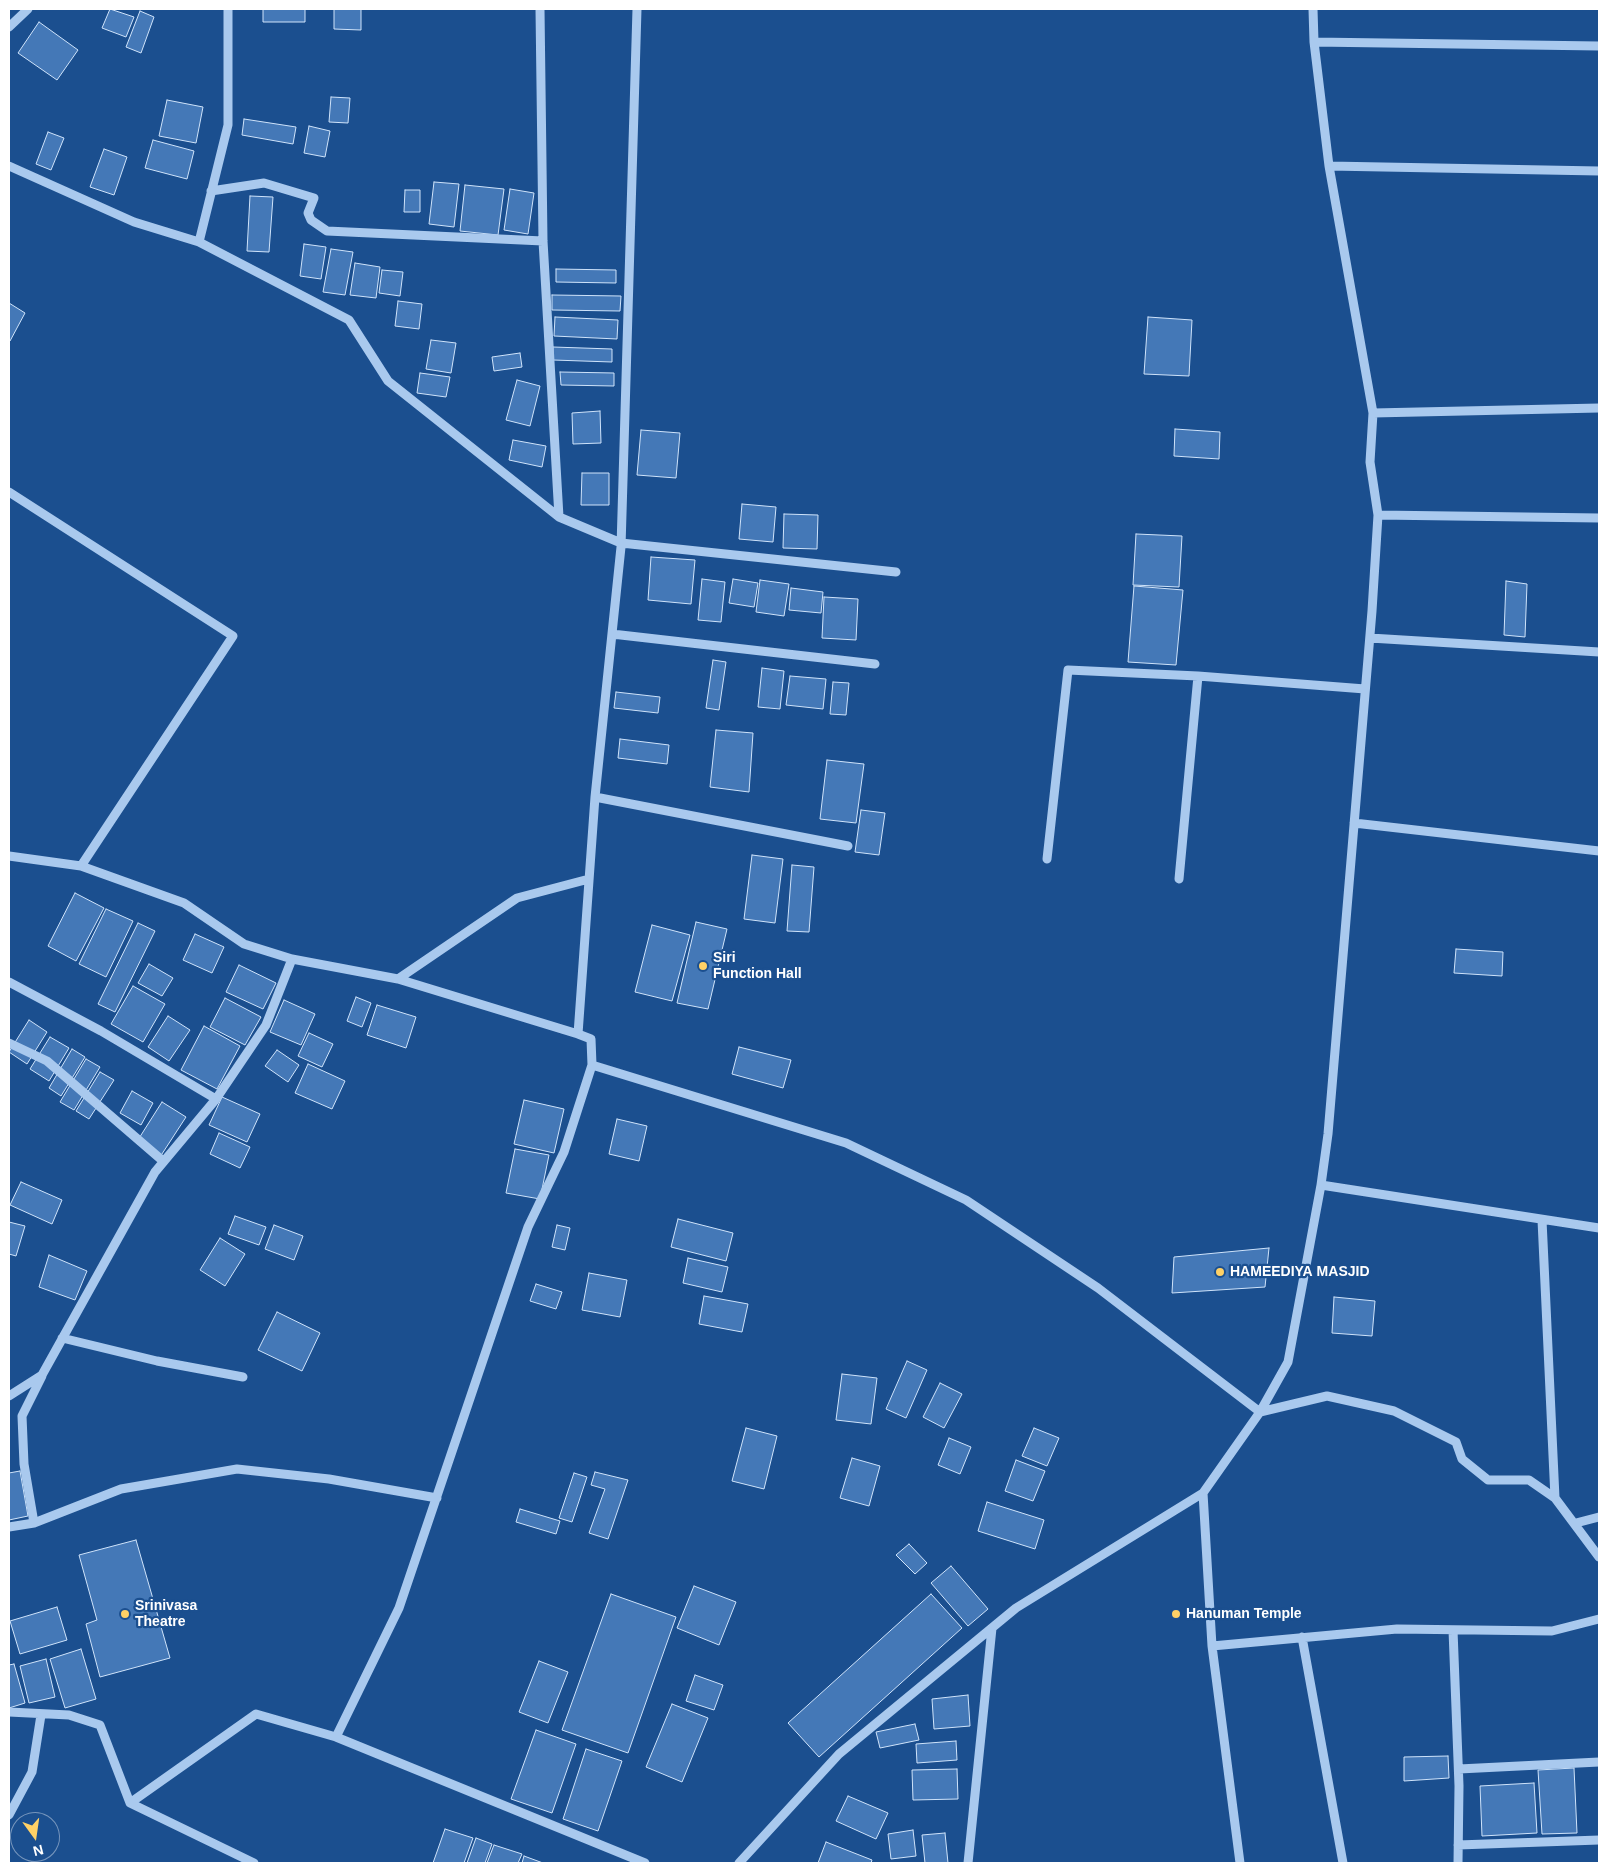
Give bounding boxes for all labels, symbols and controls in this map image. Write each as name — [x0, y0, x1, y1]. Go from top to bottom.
place label: Siri Function Hall — [713, 950, 802, 982]
marker: Siri Function Hall — [697, 960, 709, 972]
place label: HAMEEDIYA MASJID — [1230, 1264, 1370, 1280]
marker: HAMEEDIYA MASJID — [1214, 1266, 1226, 1278]
place label: Srinivasa Theatre — [135, 1598, 197, 1630]
place label: Hanuman Temple — [1186, 1606, 1302, 1622]
marker: Srinivasa Theatre — [119, 1608, 131, 1620]
marker: Hanuman Temple — [1170, 1608, 1182, 1620]
north arrow — [10, 1812, 60, 1862]
text: N — [32, 1842, 45, 1860]

